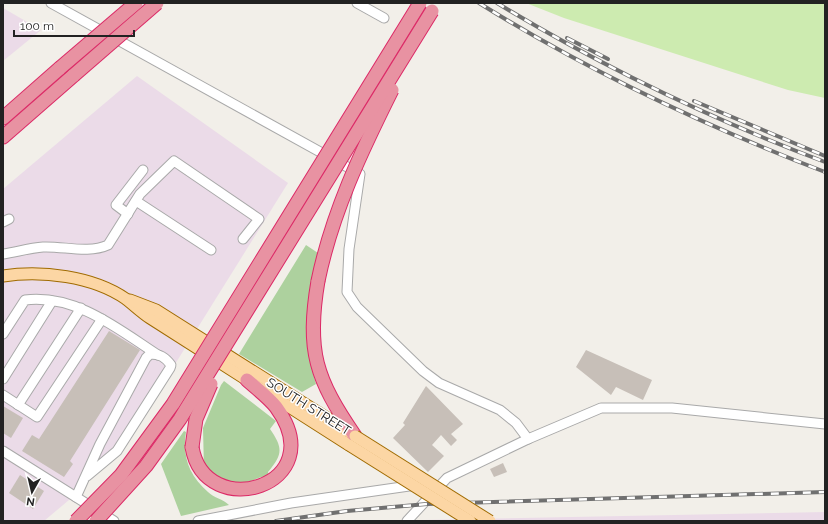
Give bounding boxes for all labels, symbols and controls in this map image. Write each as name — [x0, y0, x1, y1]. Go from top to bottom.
scale bar — [14, 12, 134, 38]
text: 100 m — [20, 19, 54, 33]
street label: SOUTH STREET — [264, 375, 354, 438]
north arrow — [12, 472, 52, 512]
text: N — [26, 494, 36, 508]

